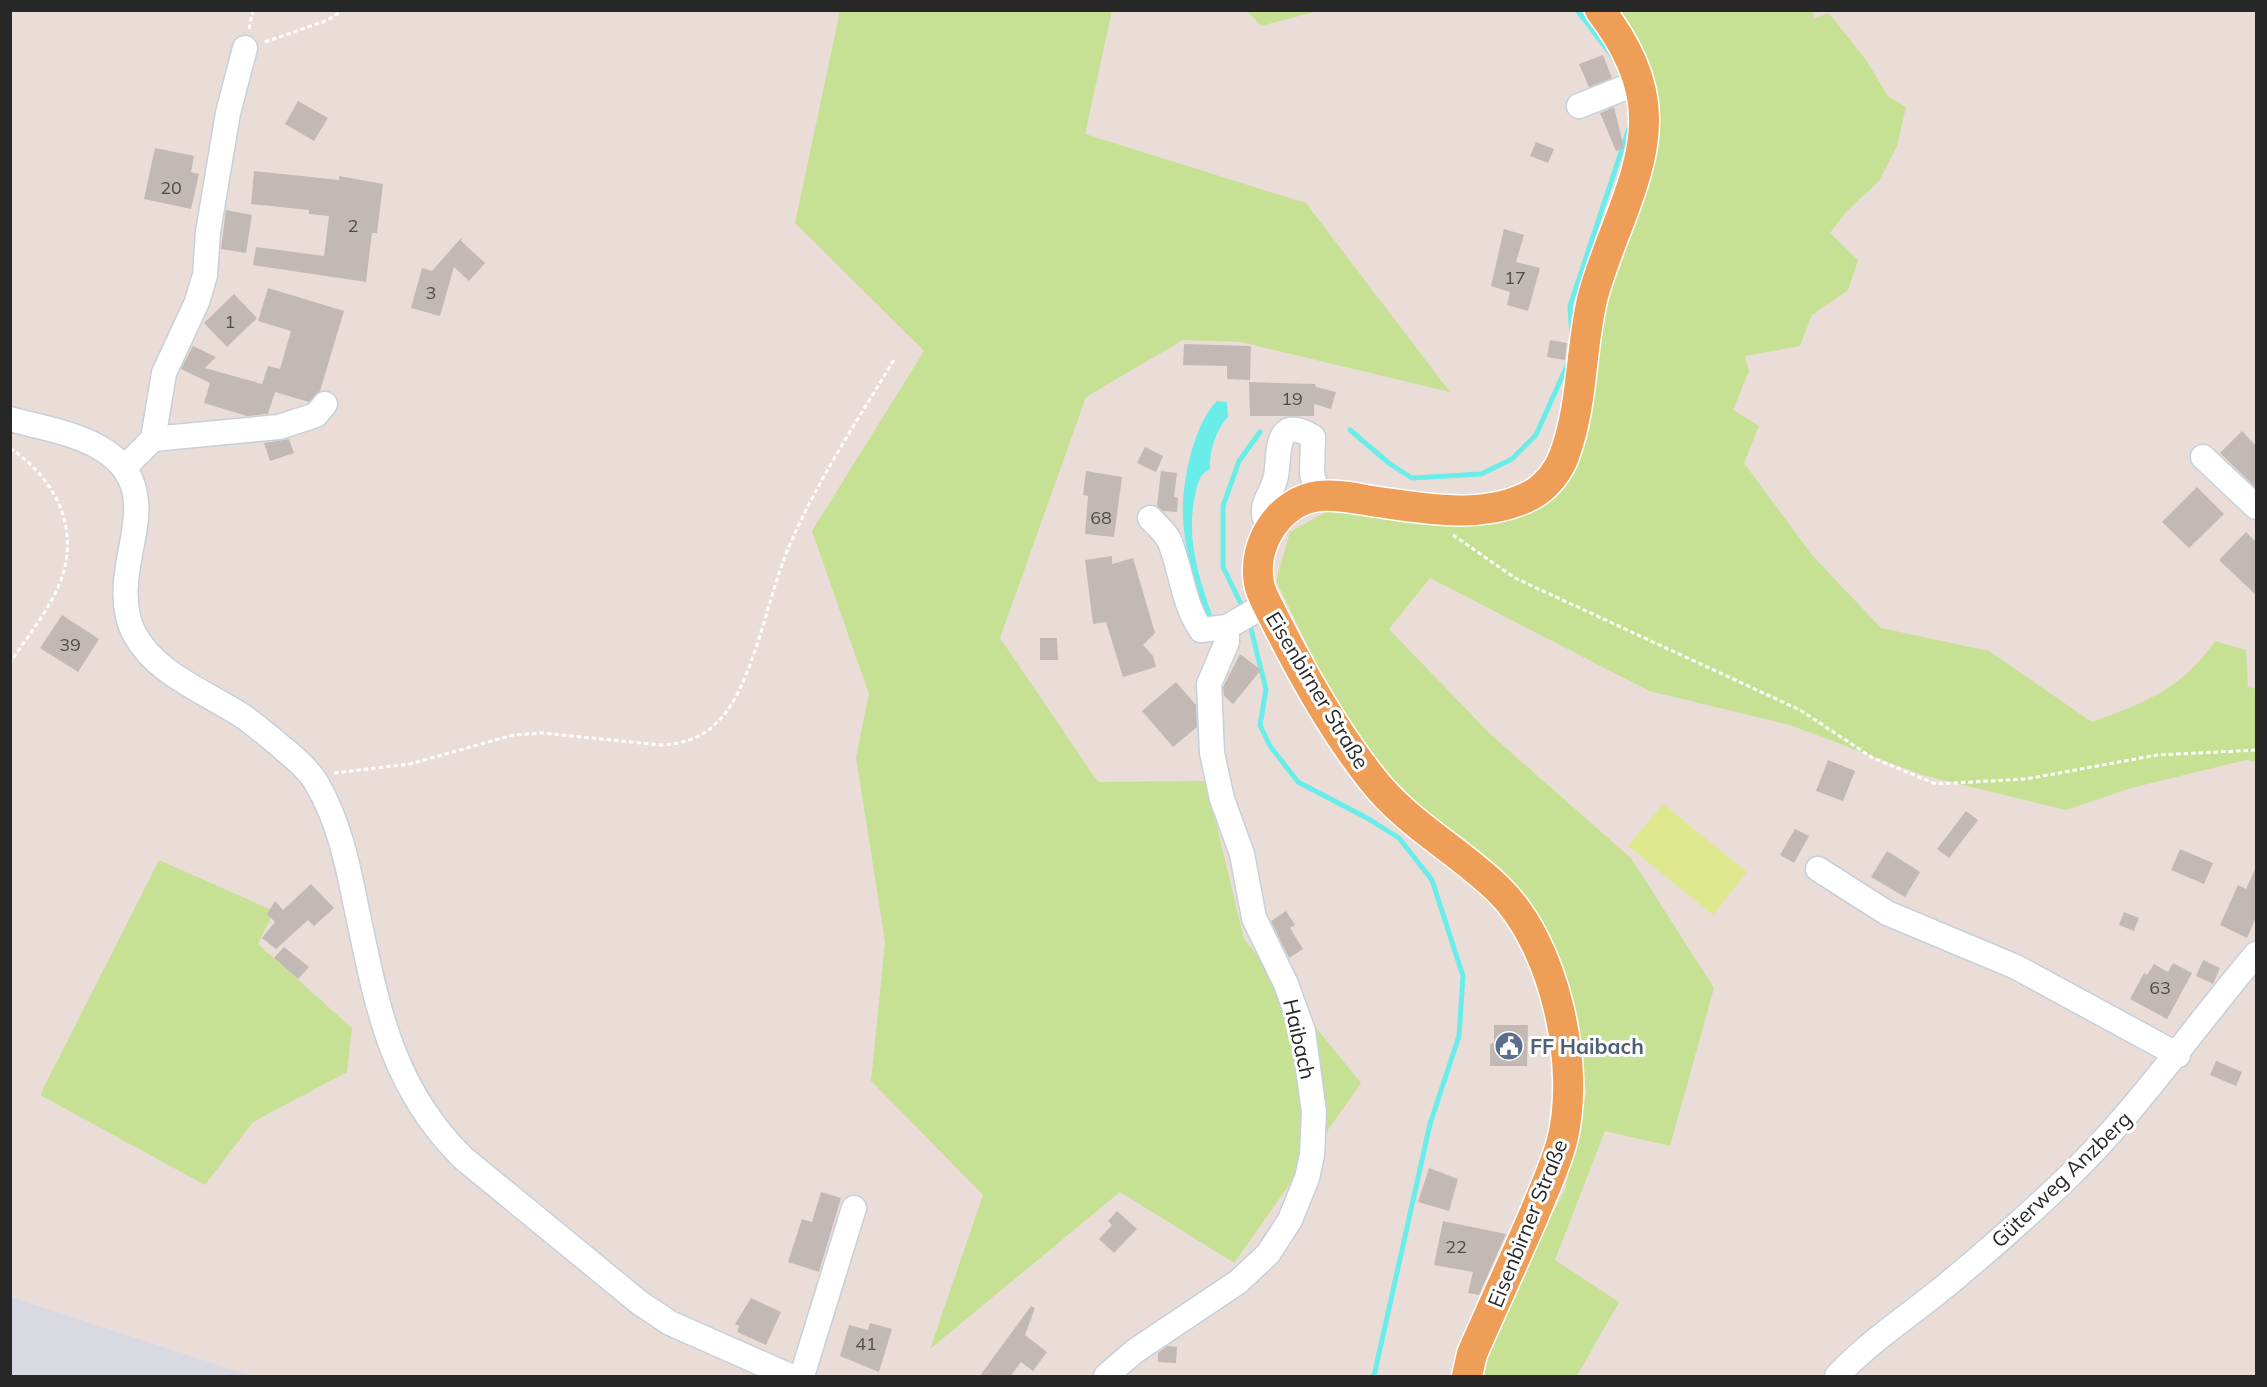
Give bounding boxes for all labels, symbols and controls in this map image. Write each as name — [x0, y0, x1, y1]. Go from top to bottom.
house number: 20 — [160, 176, 182, 199]
house number: 2 — [348, 214, 358, 237]
house number: 17 — [1504, 266, 1526, 289]
house number: 3 — [426, 281, 436, 304]
house number: 1 — [225, 310, 235, 333]
house number: 19 — [1281, 387, 1303, 410]
house number: 68 — [1090, 506, 1112, 529]
street label: Eisenbirner Straße — [1261, 607, 1375, 773]
house number: 39 — [59, 633, 81, 656]
house number: 63 — [2149, 976, 2171, 999]
street label: Haibach — [1278, 996, 1322, 1082]
public building icon: FF Haibach — [1493, 1030, 1525, 1062]
place label: FF Haibach — [1530, 1033, 1644, 1059]
street label: Güterweg Anzberg — [1985, 1105, 2137, 1253]
street label: Eisenbirner Straße — [1481, 1135, 1573, 1311]
house number: 22 — [1445, 1235, 1467, 1258]
house number: 41 — [855, 1332, 877, 1355]

